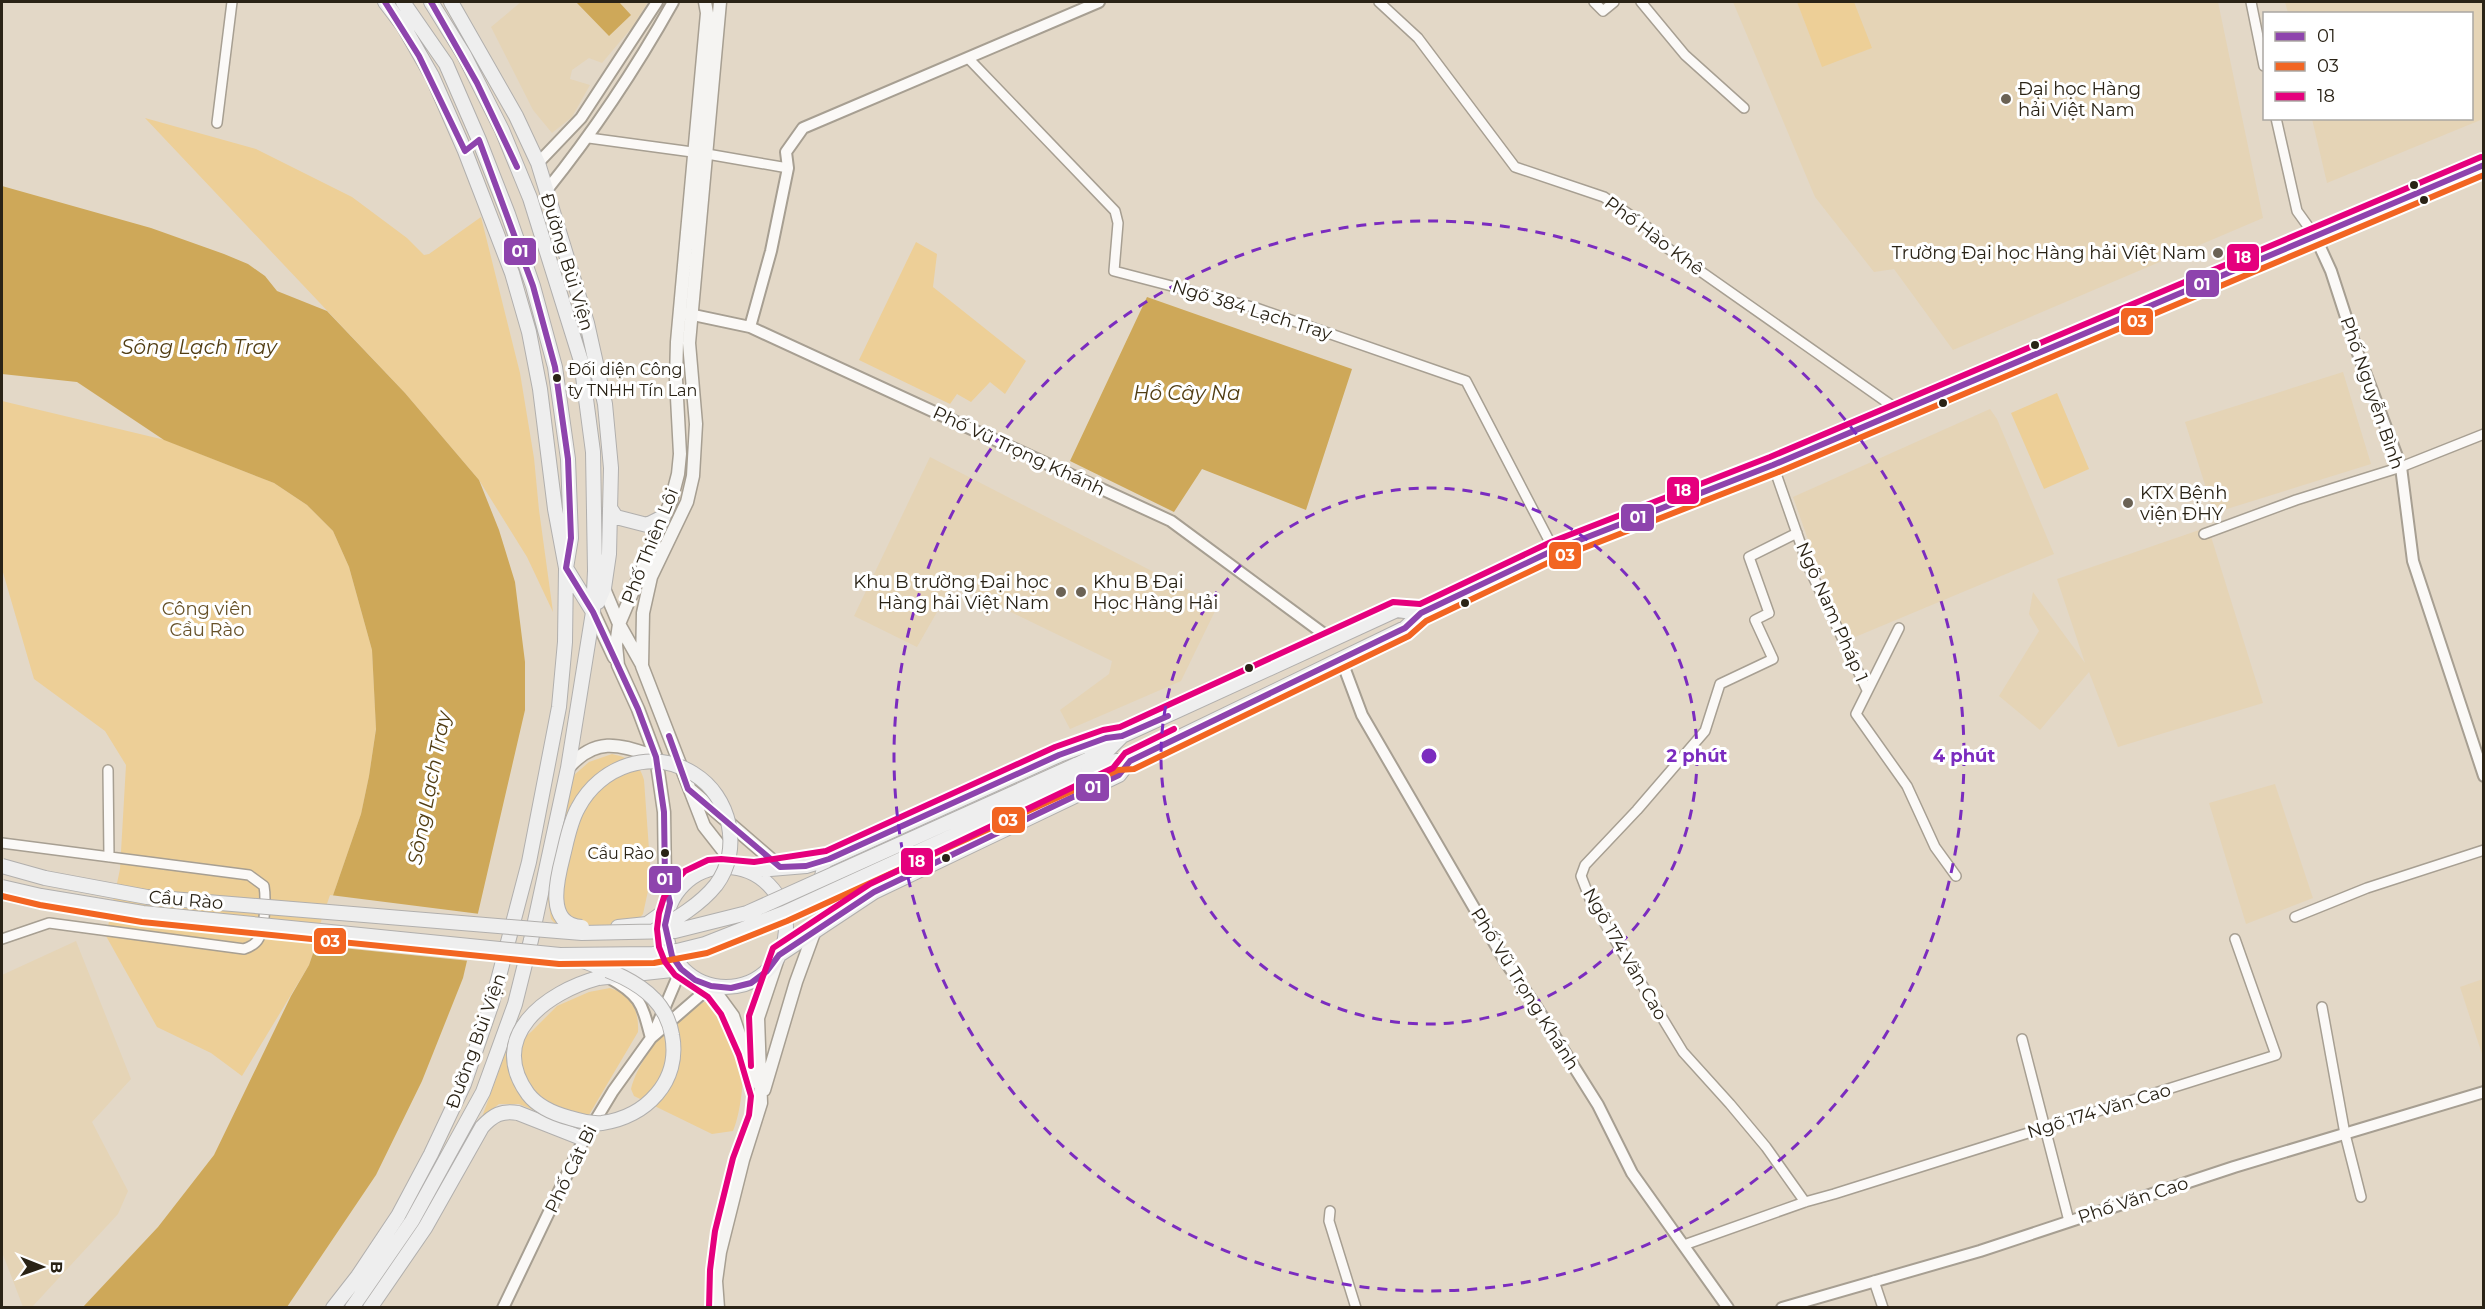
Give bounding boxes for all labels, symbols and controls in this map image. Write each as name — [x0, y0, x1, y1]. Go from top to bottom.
legend — [2263, 12, 2473, 120]
text: 01 — [2317, 25, 2335, 47]
text: 03 — [2317, 55, 2339, 77]
place label: Đại học Hàng hải Việt Nam — [2018, 78, 2141, 121]
text: 18 — [2317, 85, 2335, 107]
marker: Đại học Hàng hải Việt Nam — [1999, 92, 2013, 106]
unlabelled marker — [2408, 179, 2420, 191]
street label: Đường Bùi Viện — [536, 191, 598, 333]
street label: Phố Hào Khê — [1600, 192, 1708, 280]
unlabelled marker — [2418, 194, 2430, 206]
line badge: 01 — [503, 237, 537, 266]
text: 01 — [511, 242, 529, 261]
place label: Trường Đại học Hàng hải Việt Nam — [1892, 242, 2206, 264]
line badge: 18 — [2226, 243, 2260, 272]
marker: Trường Đại học Hàng hải Việt Nam — [2211, 246, 2225, 260]
text: 18 — [2235, 248, 2251, 267]
line badge: 01 — [2185, 269, 2220, 298]
street label: Ngõ 384 Lạch Tray — [1169, 275, 1335, 345]
text: 01 — [2193, 275, 2211, 294]
line badge: 03 — [2120, 307, 2154, 336]
text: 03 — [2127, 312, 2147, 331]
street label: Phố Nguyễn Bình — [2336, 314, 2408, 472]
water label: Sông Lạch Tray — [121, 335, 278, 359]
unlabelled marker — [2029, 339, 2041, 351]
place label: Đối diện Công ty TNHH Tín Lan — [568, 360, 697, 400]
marker: Đối diện Công ty TNHH Tín Lan — [551, 372, 563, 384]
water label: Hồ Cây Na — [1133, 381, 1241, 405]
unlabelled marker — [1937, 397, 1949, 409]
street label: Phố Vũ Trọng Khánh — [929, 401, 1109, 501]
line badge: 18 — [1666, 476, 1700, 505]
text: 18 — [1675, 481, 1691, 500]
place label: KTX Bệnh viện ĐHY — [2140, 482, 2227, 525]
street label: Phố Thiên Lôi — [617, 485, 683, 607]
marker: KTX Bệnh viện ĐHY — [2121, 496, 2135, 510]
line badge: 01 — [1620, 503, 1655, 532]
text: 01 — [1629, 508, 1647, 527]
street label: Ngõ Nam Pháp 1 — [1791, 538, 1873, 686]
line badge: 03 — [1548, 541, 1582, 570]
text: 03 — [1555, 546, 1575, 565]
place label: Khu B trường Đại học Hàng hải Việt Nam — [853, 571, 1049, 614]
place label: Khu B Đại Học Hàng Hải — [1093, 571, 1218, 614]
marker: Khu B trường Đại học Hàng hải Việt Nam — [1054, 585, 1068, 599]
marker: Khu B Đại Học Hàng Hải — [1074, 585, 1088, 599]
unlabelled marker — [1459, 597, 1471, 609]
park label: Công viên Cầu Rào — [162, 598, 252, 641]
unlabelled marker — [1243, 662, 1255, 674]
water label: Sông Lạch Tray — [402, 708, 456, 867]
text: 2 phút — [1667, 745, 1728, 767]
text: 4 phút — [1933, 745, 1995, 767]
centre of rings — [1419, 746, 1439, 766]
line badge: 01 — [1075, 773, 1110, 802]
text: 01 — [1084, 778, 1102, 797]
line badge: 03 — [991, 806, 1026, 834]
text: 03 — [998, 811, 1018, 830]
place label: Cầu Rào — [587, 844, 654, 863]
marker: Cầu Rào — [659, 847, 671, 859]
line badge: 18 — [900, 847, 934, 876]
text: 18 — [909, 852, 925, 871]
unlabelled marker — [940, 852, 952, 864]
line badge: 01 — [648, 865, 682, 894]
text: 01 — [656, 870, 674, 889]
street label: Ngõ 174 Văn Cao — [1578, 884, 1672, 1024]
street label: Cầu Rào — [148, 886, 224, 914]
street label: Phố Vũ Trọng Khánh — [1466, 904, 1584, 1074]
line badge: 03 — [313, 927, 347, 955]
text: 03 — [320, 932, 340, 951]
street label: Đường Bùi Viện — [441, 970, 511, 1112]
street label: Ngõ 174 Văn Cao — [2024, 1079, 2174, 1143]
street label: Phố Cát Bi — [540, 1122, 602, 1216]
street label: Phố Văn Cao — [2075, 1172, 2191, 1228]
north arrow — [12, 1237, 72, 1297]
text: B — [47, 1261, 66, 1274]

